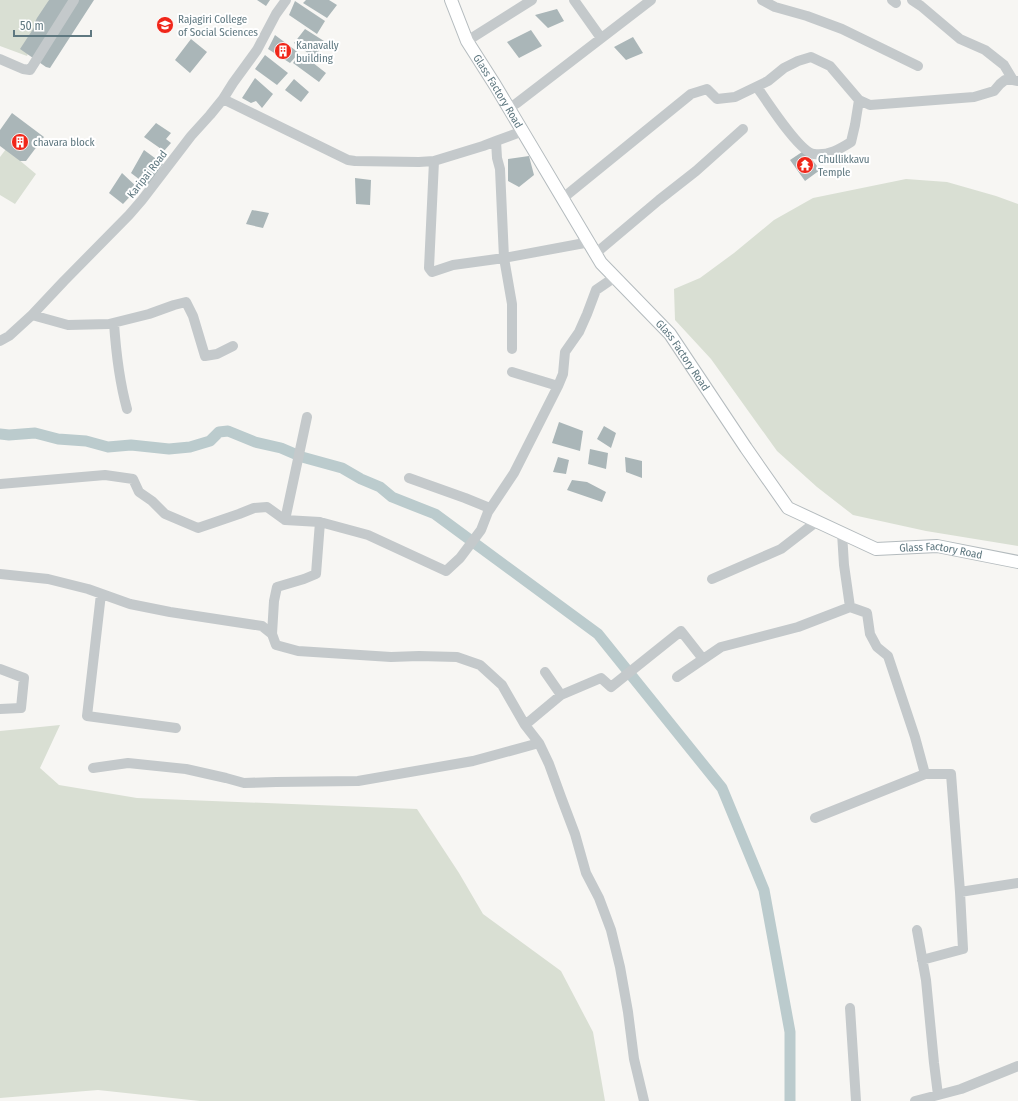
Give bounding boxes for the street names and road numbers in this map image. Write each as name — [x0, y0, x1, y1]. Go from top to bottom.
street label: Glass Factory Road — [470, 52, 525, 131]
street label: Karipai Road — [125, 148, 170, 201]
street label: Glass Factory Road — [653, 317, 712, 393]
street label: Glass Factory Road — [899, 540, 984, 562]

